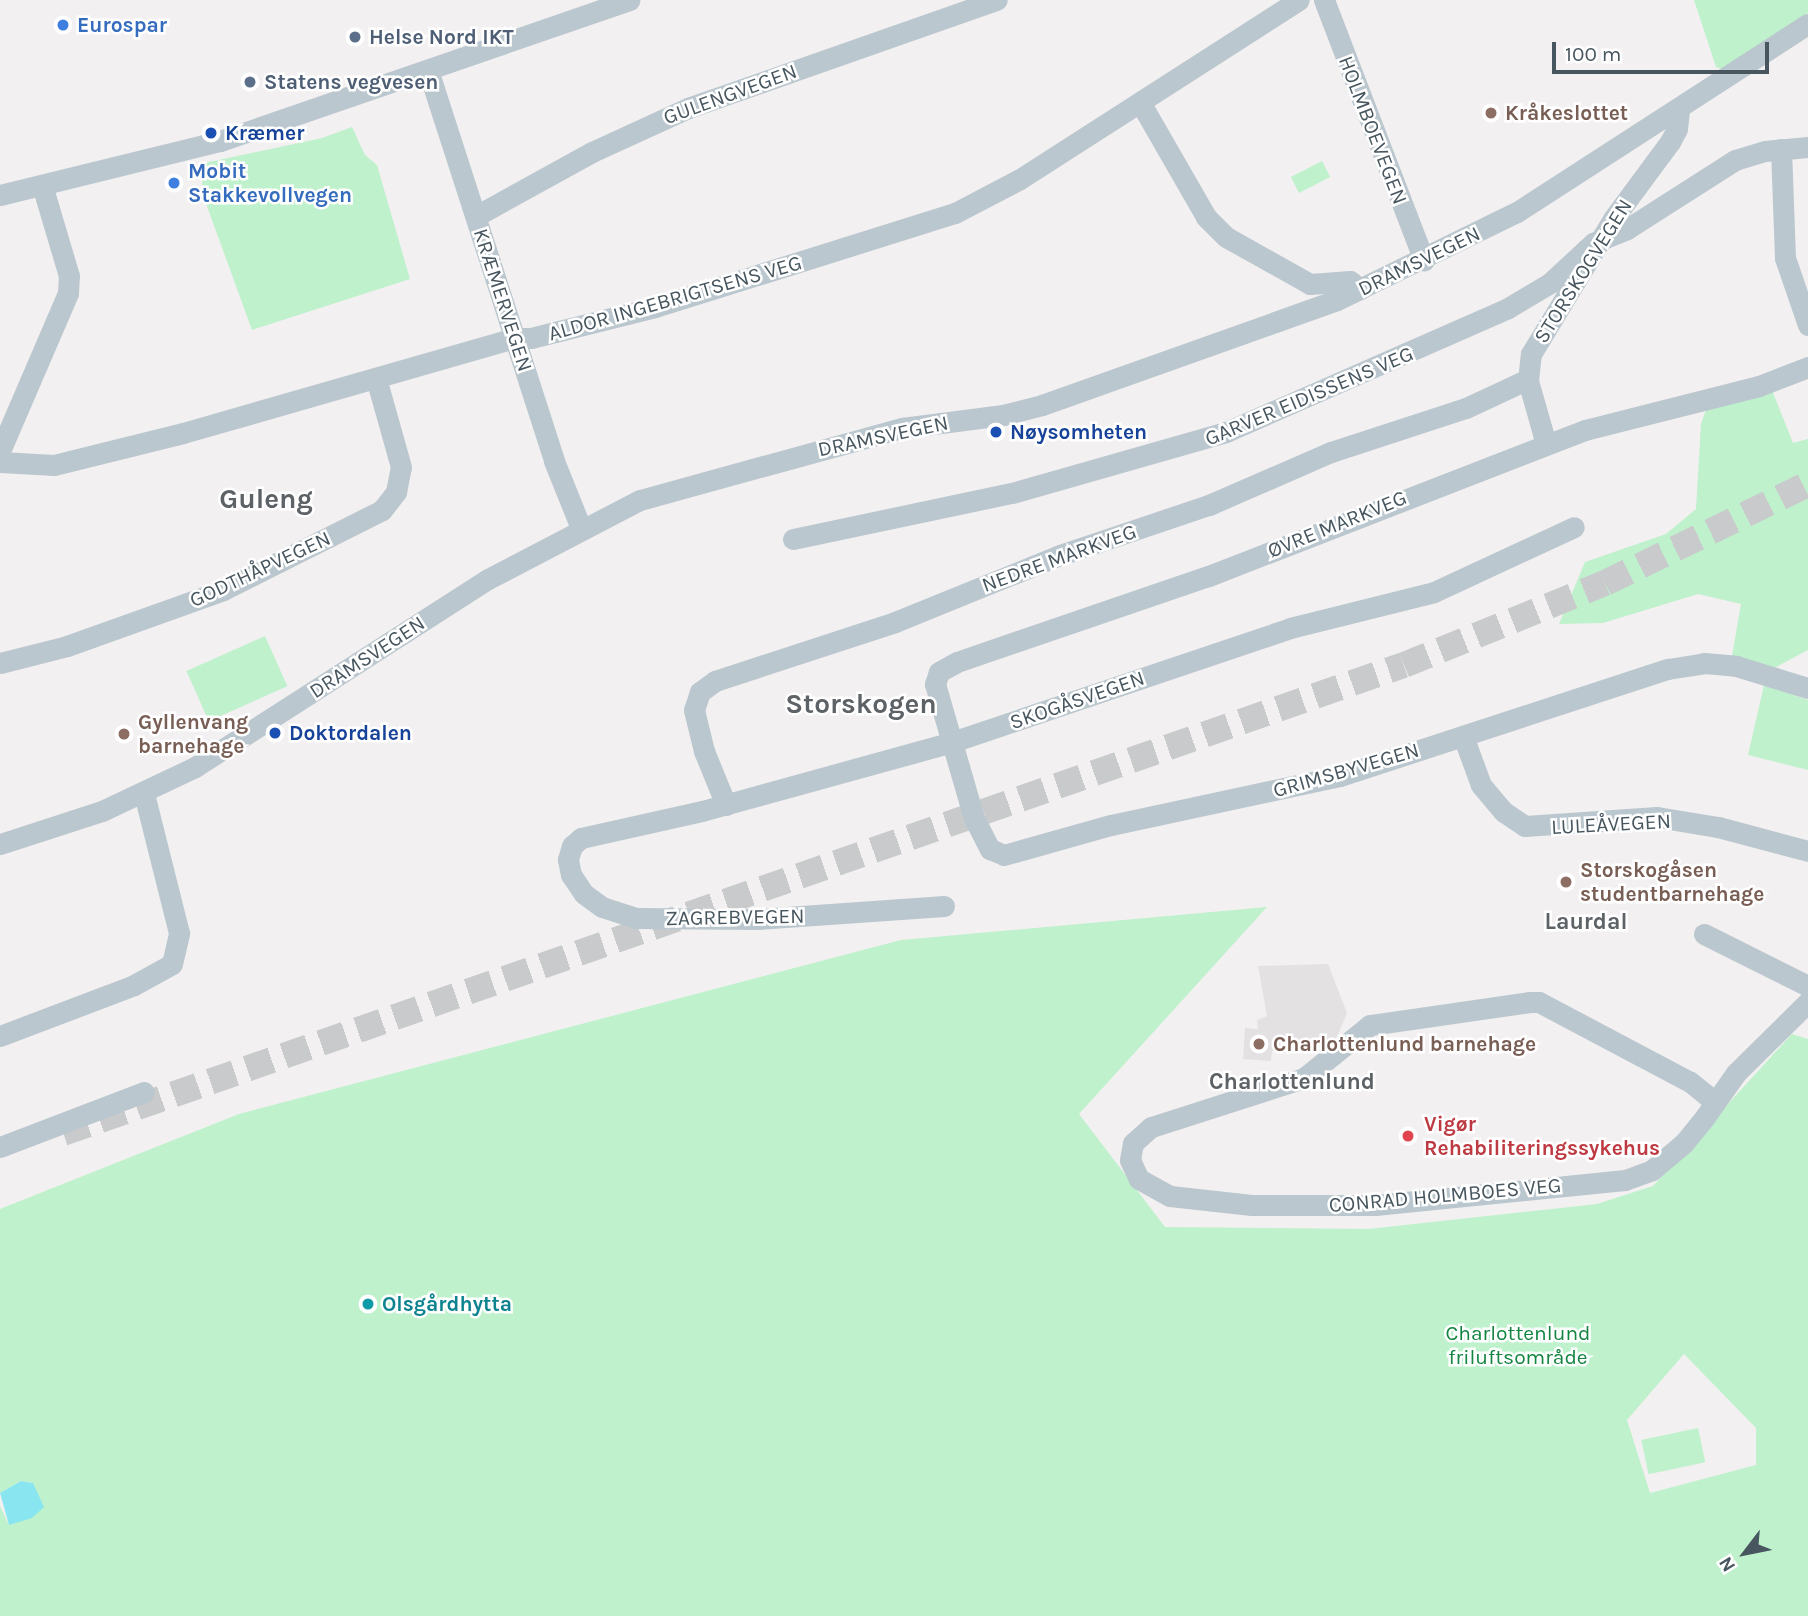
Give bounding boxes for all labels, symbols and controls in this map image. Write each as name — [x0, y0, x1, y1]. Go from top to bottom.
place label: Eurospar — [77, 12, 167, 38]
marker: Eurospar — [55, 17, 71, 33]
place label: Helse Nord IKT — [369, 24, 514, 50]
scale bar — [1556, 28, 1773, 72]
marker: Helse Nord IKT — [347, 29, 363, 45]
text: 100 m — [1565, 42, 1622, 66]
street label: HOLMBOEVEGEN — [1333, 52, 1413, 208]
street label: GULENGVEGEN — [660, 58, 800, 130]
place label: Statens vegvesen — [264, 69, 438, 95]
marker: Statens vegvesen — [242, 74, 258, 90]
place label: Kråkeslottet — [1505, 100, 1628, 126]
marker: Kråkeslottet — [1483, 105, 1499, 121]
place label: Kræmer — [225, 120, 304, 146]
marker: Kræmer — [203, 125, 219, 141]
place label: Mobit Stakkevollvegen — [188, 158, 352, 208]
marker: Mobit Stakkevollvegen — [166, 175, 182, 191]
street label: STORSKOGVEGEN — [1528, 194, 1638, 348]
street label: DRAMSVEGEN — [1354, 221, 1484, 301]
street label: KRÆMERVEGEN — [468, 225, 538, 375]
street label: ALDOR INGEBRIGTSENS VEG — [545, 250, 805, 346]
street label: GARVER EIDISSENS VEG — [1201, 341, 1417, 451]
street label: DRAMSVEGEN — [816, 410, 950, 462]
place label: Nøysomheten — [1010, 419, 1147, 445]
marker: Nøysomheten — [988, 424, 1004, 440]
district label: Guleng — [219, 482, 313, 516]
street label: ØVRE MARKVEG — [1264, 485, 1410, 563]
street label: NEDRE MARKVEG — [978, 518, 1140, 598]
street label: GODTHÅPVEGEN — [186, 525, 334, 613]
street label: DRAMSVEGEN — [305, 610, 429, 704]
street label: SKOGÅSVEGEN — [1006, 665, 1148, 735]
district label: Storskogen — [785, 687, 937, 721]
place label: Gyllenvang barnehage — [138, 709, 248, 759]
place label: Doktordalen — [289, 720, 412, 746]
marker: Doktordalen — [267, 725, 283, 741]
marker: Gyllenvang barnehage — [116, 726, 132, 742]
street label: GRIMSBYVEGEN — [1270, 737, 1422, 803]
street label: LULEÅVEGEN — [1550, 808, 1672, 840]
place label: Storskogåsen studentbarnehage — [1580, 857, 1764, 907]
marker: Storskogåsen studentbarnehage — [1558, 874, 1574, 890]
street label: ZAGREBVEGEN — [665, 903, 805, 931]
district label: Laurdal — [1545, 908, 1627, 936]
place label: Charlottenlund barnehage — [1273, 1031, 1536, 1057]
marker: Charlottenlund barnehage — [1251, 1036, 1267, 1052]
district label: Charlottenlund — [1209, 1068, 1375, 1096]
place label: Vigør Rehabiliteringssykehus — [1424, 1111, 1660, 1161]
marker: Vigør Rehabiliteringssykehus — [1398, 1126, 1418, 1146]
street label: CONRAD HOLMBOES VEG — [1328, 1172, 1562, 1218]
place label: Olsgårdhytta — [382, 1291, 512, 1317]
marker: Olsgårdhytta — [360, 1296, 376, 1312]
park label: Charlottenlund friluftsområde — [1445, 1320, 1591, 1370]
north arrow — [1710, 1518, 1780, 1588]
text: N — [1714, 1553, 1740, 1576]

